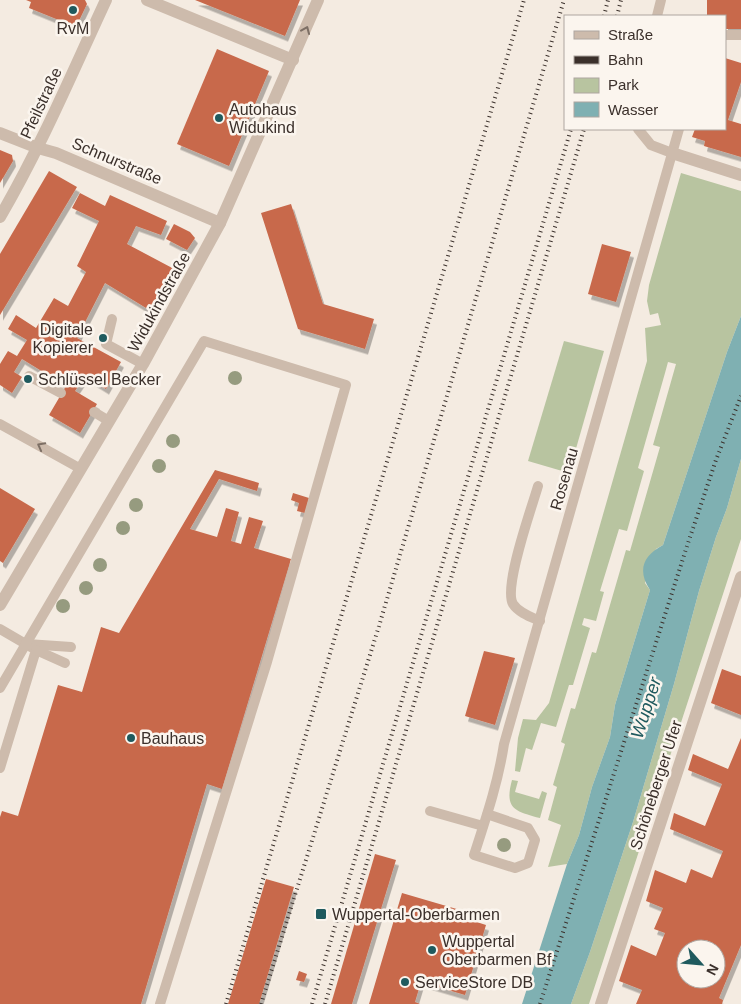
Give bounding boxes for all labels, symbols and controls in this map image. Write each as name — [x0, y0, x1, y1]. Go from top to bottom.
marker: RvM — [67, 4, 79, 16]
legend — [564, 15, 726, 130]
place label: RvM — [57, 20, 89, 37]
one-way arrow — [299, 26, 310, 35]
text: Straße — [608, 26, 653, 43]
text: Bahn — [608, 51, 643, 68]
street label: Pfeilstraße — [17, 65, 65, 141]
text: Park — [608, 76, 639, 93]
place label: Autohaus Widukind — [229, 101, 297, 136]
text: Wasser — [608, 101, 658, 118]
marker: Autohaus Widukind — [213, 112, 225, 124]
street label: Schnurstraße — [69, 134, 165, 188]
street label: Widukindstraße — [125, 249, 193, 355]
place label: Digitale Kopierer — [33, 321, 94, 356]
marker: Digitale Kopierer — [97, 332, 109, 344]
place label: Schlüssel Becker — [38, 371, 161, 388]
marker: Schlüssel Becker — [22, 373, 34, 385]
one-way arrow — [37, 442, 46, 452]
street label: Rosenau — [547, 446, 581, 512]
water label: Wupper — [627, 674, 666, 741]
street label: Schöneberger Ufer — [627, 717, 685, 852]
place label: Bauhaus — [141, 730, 204, 747]
marker: Bauhaus — [125, 732, 137, 744]
place label: Wuppertal-Oberbarmen — [332, 906, 500, 923]
marker: Wuppertal-Oberbarmen — [314, 907, 328, 921]
place label: Wuppertal Oberbarmen Bf — [442, 933, 552, 968]
north arrow — [676, 939, 726, 989]
marker: Wuppertal Oberbarmen Bf — [426, 944, 438, 956]
text: N — [703, 962, 722, 978]
place label: ServiceStore DB — [415, 974, 533, 991]
marker: ServiceStore DB — [399, 976, 411, 988]

